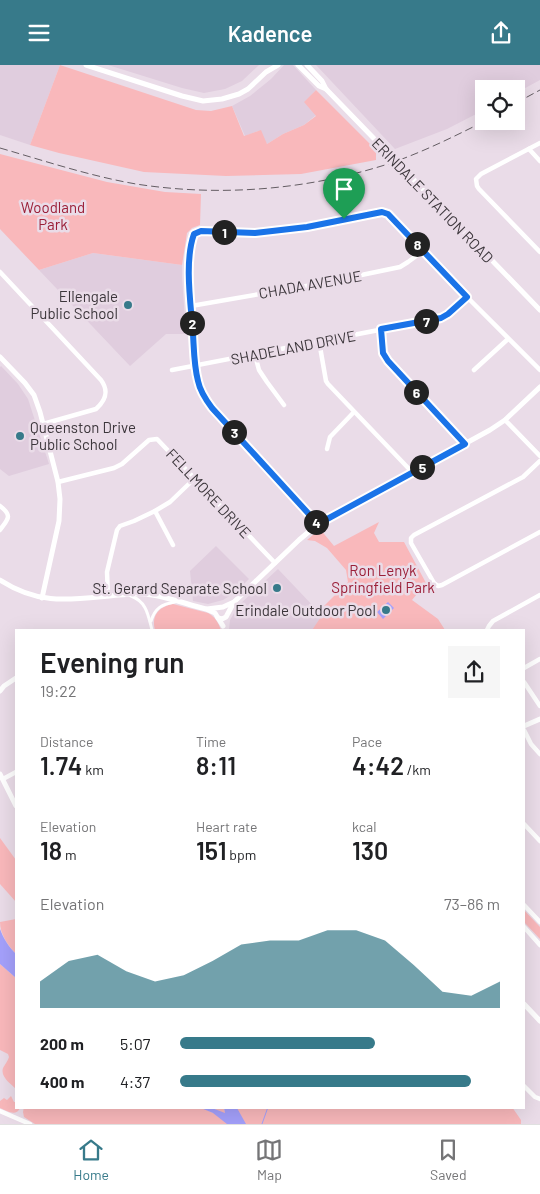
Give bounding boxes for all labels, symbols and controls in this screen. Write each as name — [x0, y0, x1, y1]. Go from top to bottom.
icon: menu — [25, 19, 53, 47]
icon: share — [487, 19, 515, 47]
text: Kadence — [228, 20, 312, 46]
map controls — [475, 80, 525, 130]
button: locate — [475, 80, 525, 130]
street label: ERINDALE STATION ROAD — [369, 134, 497, 266]
pin — [323, 168, 365, 219]
icon: arrive — [330, 175, 358, 203]
park label: Woodland Park — [21, 198, 85, 233]
pin: 1 — [212, 219, 236, 245]
text: 1 — [222, 224, 227, 241]
pin: 8 — [404, 231, 430, 257]
text: 8 — [414, 236, 421, 253]
street label: CHADA AVENUE — [257, 266, 363, 302]
place label: Ellengale Public School — [30, 287, 118, 322]
marker: Ellengale Public School — [122, 299, 134, 311]
pin: 7 — [414, 309, 438, 333]
pin: 2 — [180, 311, 204, 335]
text: 7 — [423, 313, 430, 330]
text: 2 — [189, 315, 196, 332]
street label: SHADELAND DRIVE — [229, 326, 357, 368]
pin: 6 — [404, 379, 428, 405]
text: 6 — [413, 384, 420, 401]
place label: Queenston Drive Public School — [30, 418, 136, 453]
pin: 3 — [222, 419, 246, 445]
text: 3 — [231, 424, 238, 441]
marker: Queenston Drive Public School — [14, 430, 26, 442]
street label: FELLMORE DRIVE — [163, 444, 255, 542]
pin: 5 — [410, 455, 434, 479]
text: 5 — [419, 459, 426, 476]
pin: 4 — [304, 509, 328, 535]
text: 4 — [312, 514, 321, 531]
park label: Ron Lenyk Springfield Park — [331, 561, 435, 596]
place label: St. Gerard Separate School — [92, 579, 267, 597]
marker: St. Gerard Separate School — [271, 582, 283, 594]
place label: Erindale Outdoor Pool — [235, 601, 376, 619]
marker: Erindale Outdoor Pool — [380, 604, 392, 616]
text: Evening run — [40, 645, 185, 679]
button: share — [448, 646, 500, 698]
text: 19:22 — [40, 681, 77, 700]
text: Distance — [40, 733, 93, 750]
text: Time — [196, 733, 226, 750]
text: Pace — [352, 733, 382, 750]
text: 1.74 — [40, 750, 82, 780]
text: 8:11 — [196, 750, 236, 780]
text: 4:42 — [352, 750, 404, 780]
text: km — [82, 761, 104, 778]
text: /km — [404, 761, 431, 778]
text: Elevation — [40, 818, 96, 835]
text: Heart rate — [196, 818, 257, 835]
text: kcal — [352, 818, 376, 835]
text: 18 — [40, 835, 62, 865]
text: 151 — [196, 835, 226, 865]
text: 130 — [352, 835, 388, 865]
text: m — [62, 846, 77, 863]
text: bpm — [226, 846, 256, 863]
text: Elevation — [40, 894, 104, 913]
text: 73–86 m — [444, 894, 500, 913]
text: 200 m — [40, 1034, 84, 1053]
text: 5:07 — [120, 1034, 150, 1053]
text: 400 m — [40, 1072, 84, 1091]
text: 4:37 — [120, 1072, 150, 1091]
tab: Home — [73, 1136, 109, 1183]
tab: Map — [255, 1136, 283, 1183]
tab: Saved — [430, 1136, 467, 1183]

